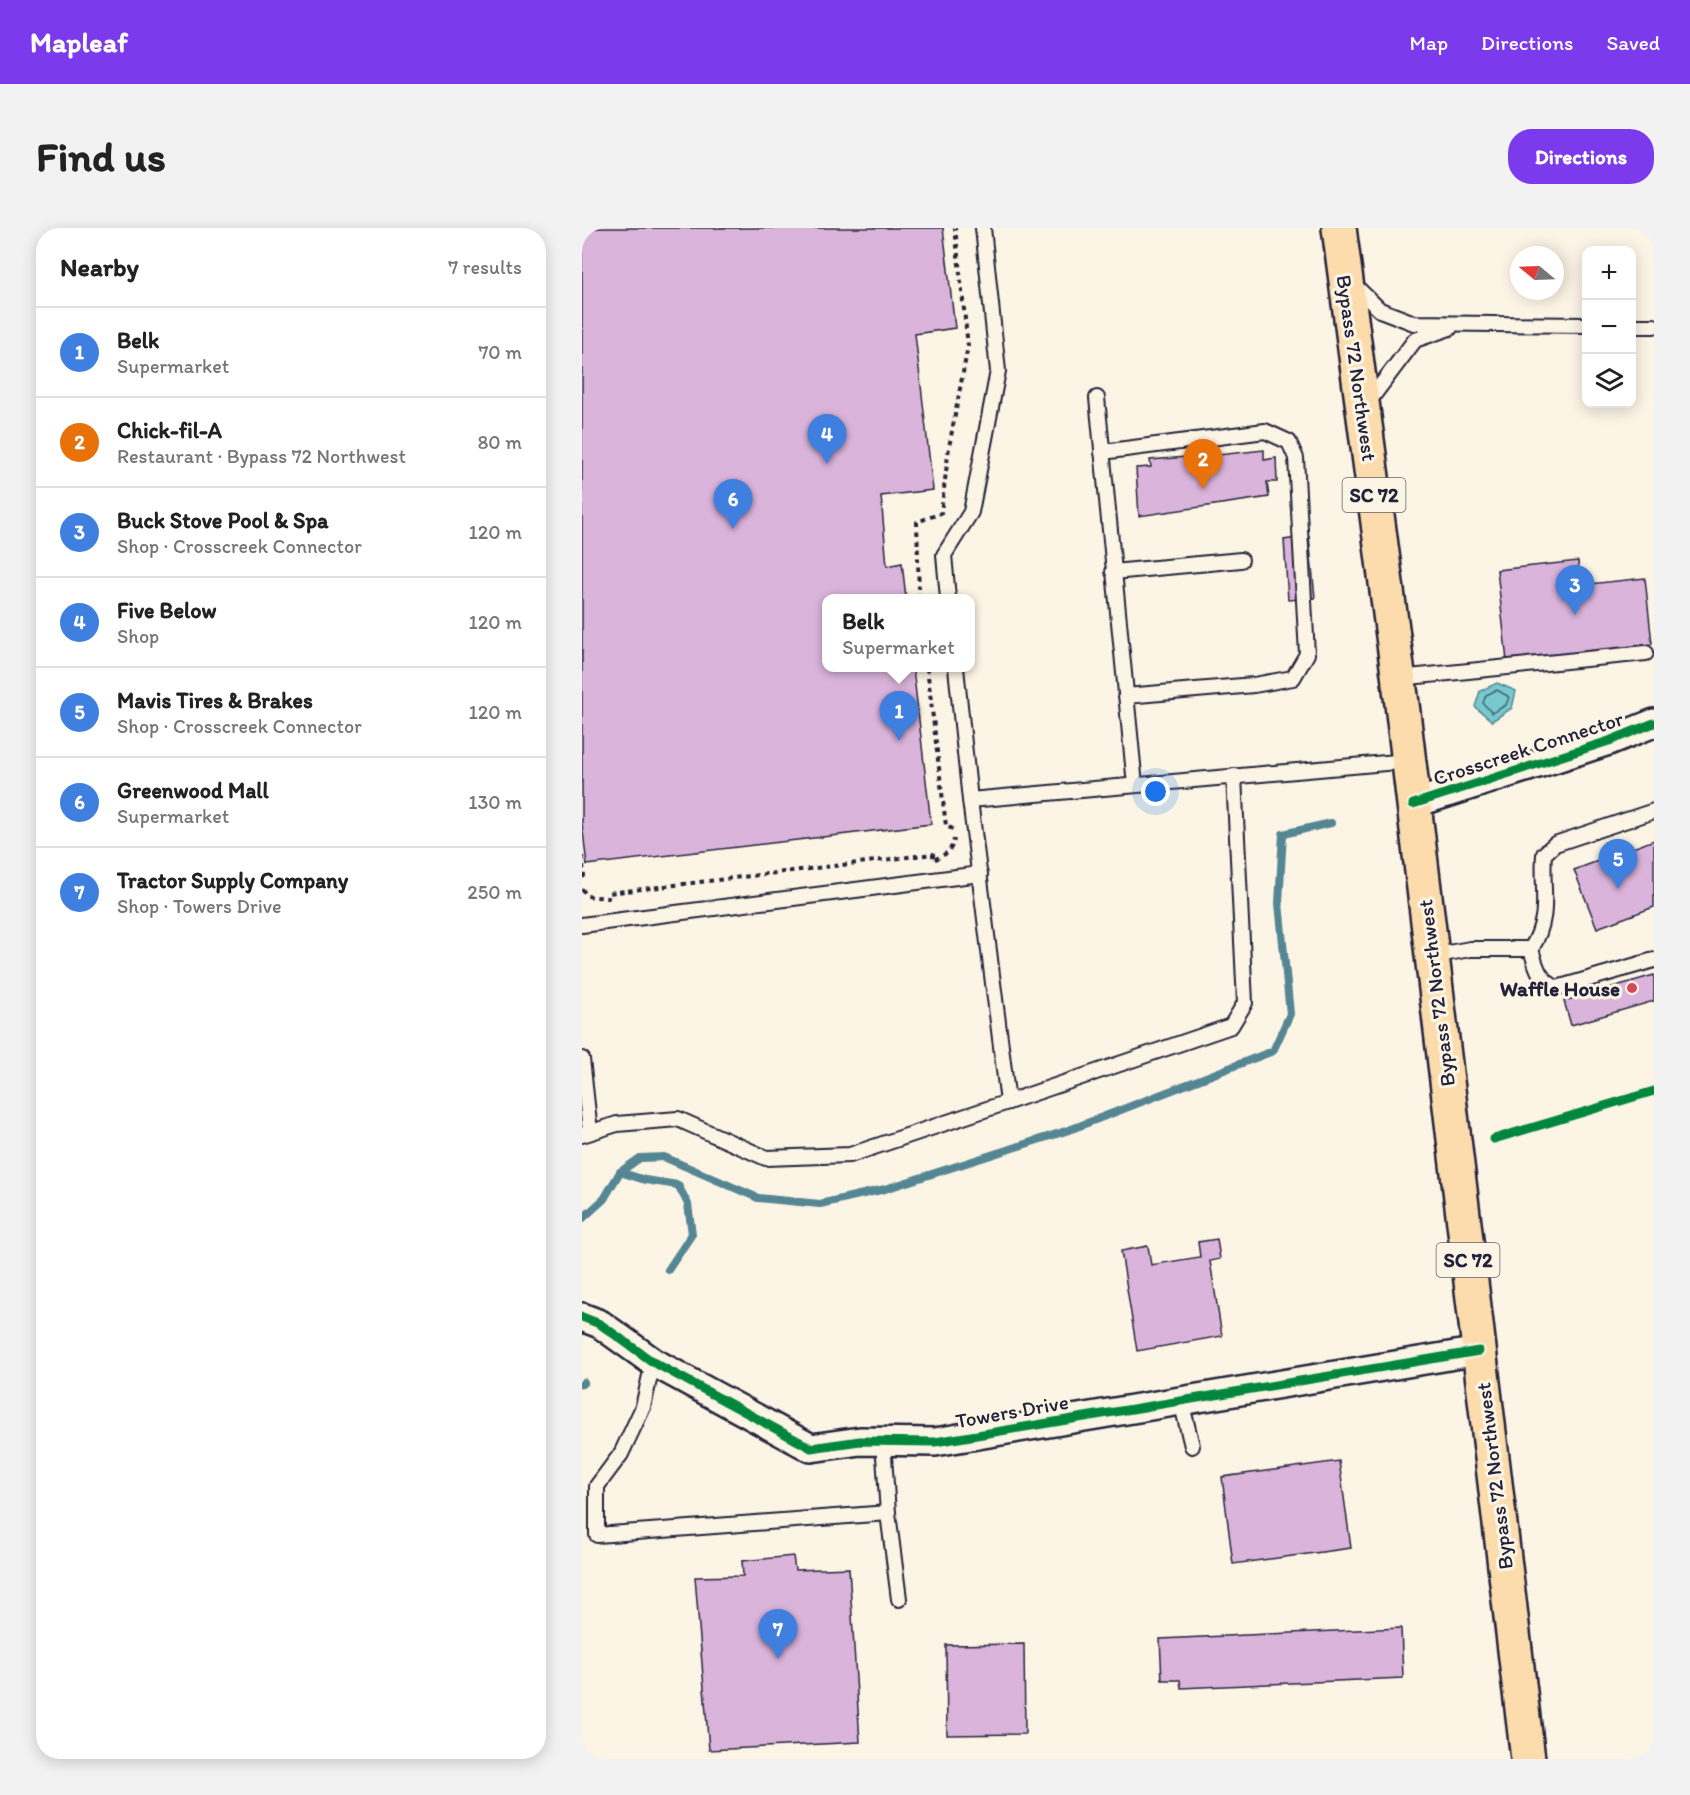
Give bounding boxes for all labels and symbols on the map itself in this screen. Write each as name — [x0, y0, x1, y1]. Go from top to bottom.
north arrow — [1510, 246, 1564, 300]
street label: Bypass 72 Northwest — [1332, 273, 1382, 463]
pin: 4 — [808, 414, 846, 464]
pin: 2 — [1184, 440, 1222, 489]
road number: SC 72 — [1342, 478, 1406, 512]
pin: 6 — [714, 480, 752, 529]
pin: 3 — [1556, 566, 1594, 615]
pin: 1 — [880, 692, 918, 741]
street label: Crosscreek Connector — [1430, 705, 1626, 791]
your location — [1141, 777, 1170, 806]
pin: 5 — [1598, 840, 1638, 889]
street label: Bypass 72 Northwest — [1412, 898, 1460, 1088]
place label: Waffle House — [1500, 976, 1620, 1001]
marker: Waffle House — [1625, 981, 1639, 995]
road number: SC 72 — [1436, 1243, 1500, 1277]
street label: Bypass 72 Northwest — [1470, 1381, 1518, 1571]
street label: Towers Drive — [954, 1389, 1070, 1433]
pin: 7 — [758, 1610, 798, 1659]

